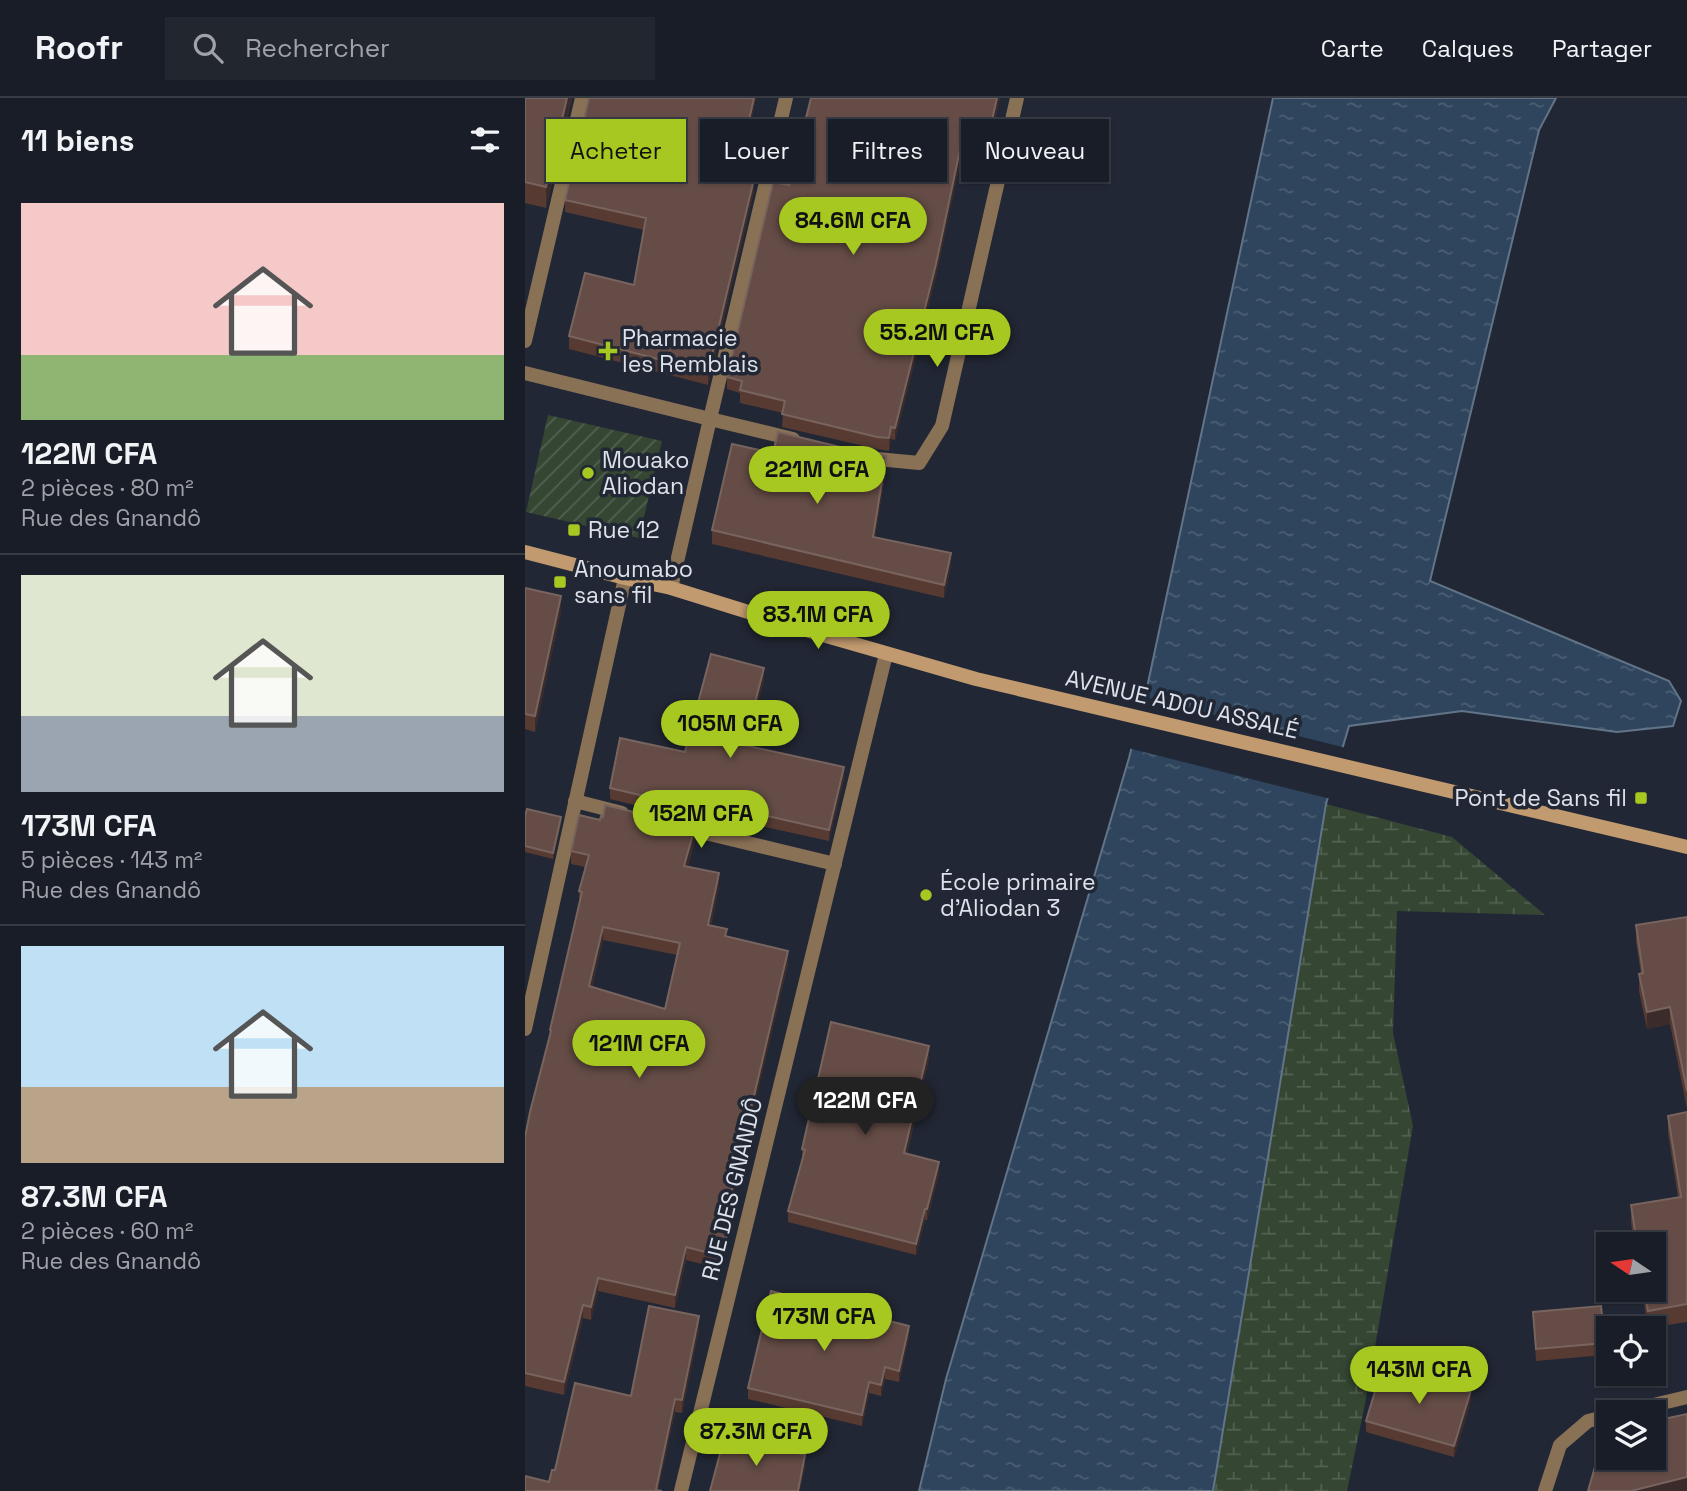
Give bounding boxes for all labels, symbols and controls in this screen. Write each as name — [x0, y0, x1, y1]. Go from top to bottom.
search box — [165, 17, 655, 80]
text: Roofr — [35, 27, 123, 69]
icon: search — [189, 29, 227, 67]
text: Rechercher — [245, 31, 390, 65]
text: Carte — [1321, 33, 1384, 64]
text: Calques — [1422, 33, 1514, 64]
text: Partager — [1552, 33, 1652, 64]
chip: Acheter — [546, 119, 686, 182]
chip: Louer — [700, 119, 814, 182]
chip: Filtres — [828, 119, 947, 182]
chip: Nouveau — [961, 119, 1109, 182]
text: 11 biens — [21, 121, 134, 160]
icon: filters — [466, 121, 504, 159]
pin: 84.6M CFA — [773, 198, 933, 257]
text: 84.6M CFA — [795, 205, 911, 235]
icon: home — [200, 248, 326, 374]
pin: 55.2M CFA — [857, 310, 1017, 369]
text: 55.2M CFA — [880, 317, 994, 347]
place label: Pharmacie les Remblais — [622, 323, 759, 379]
marker: Pharmacie les Remblais — [600, 343, 616, 359]
text: 122M CFA — [21, 434, 157, 473]
place label: Mouako Aliodan — [602, 445, 689, 501]
pin: 221M CFA — [745, 446, 889, 506]
text: 221M CFA — [765, 454, 869, 484]
marker: Mouako Aliodan — [580, 465, 596, 481]
text: 2 pièces · 80 m² — [21, 473, 194, 503]
text: Rue des Gnandô — [21, 503, 201, 533]
place label: Rue 12 — [588, 515, 660, 545]
marker: Rue 12 — [566, 522, 582, 538]
place label: Anoumabo sans fil — [574, 554, 693, 610]
marker: Anoumabo sans fil — [552, 574, 568, 590]
pin: 83.1M CFA — [738, 592, 898, 651]
text: 83.1M CFA — [763, 599, 873, 629]
icon: home — [200, 620, 326, 746]
street label: AVENUE ADOU ASSALÉ — [1063, 663, 1301, 745]
pin: 105M CFA — [658, 700, 802, 760]
text: 105M CFA — [677, 708, 783, 738]
place label: Pont de Sans fil — [1454, 783, 1627, 813]
pin: 152M CFA — [629, 790, 773, 850]
marker: Pont de Sans fil — [1633, 790, 1649, 806]
text: 152M CFA — [649, 798, 753, 828]
text: 173M CFA — [21, 806, 157, 845]
text: 5 pièces · 143 m² — [21, 845, 202, 875]
place label: École primaire d’Aliodan 3 — [940, 867, 1096, 923]
text: Rue des Gnandô — [21, 875, 201, 905]
marker: École primaire d’Aliodan 3 — [918, 887, 934, 903]
icon: home — [200, 991, 326, 1117]
pin: 121M CFA — [567, 1020, 711, 1080]
text: 121M CFA — [588, 1028, 690, 1058]
pin: 122M CFA — [793, 1077, 937, 1137]
text: 122M CFA — [813, 1085, 917, 1115]
street label: RUE DES GNANDÔ — [695, 1094, 769, 1284]
text: 87.3M CFA — [21, 1177, 168, 1216]
text: 2 pièces · 60 m² — [21, 1216, 193, 1246]
north arrow — [1596, 1232, 1666, 1302]
map controls — [1596, 1232, 1666, 1470]
text: Rue des Gnandô — [21, 1246, 201, 1276]
pin: 173M CFA — [752, 1294, 896, 1353]
text: 173M CFA — [772, 1301, 876, 1331]
button: locate — [1596, 1316, 1666, 1386]
pin: 143M CFA — [1347, 1346, 1491, 1406]
text: 143M CFA — [1366, 1354, 1472, 1384]
button: layers — [1596, 1400, 1666, 1470]
pin: 87.3M CFA — [676, 1408, 836, 1468]
text: 87.3M CFA — [700, 1416, 812, 1446]

